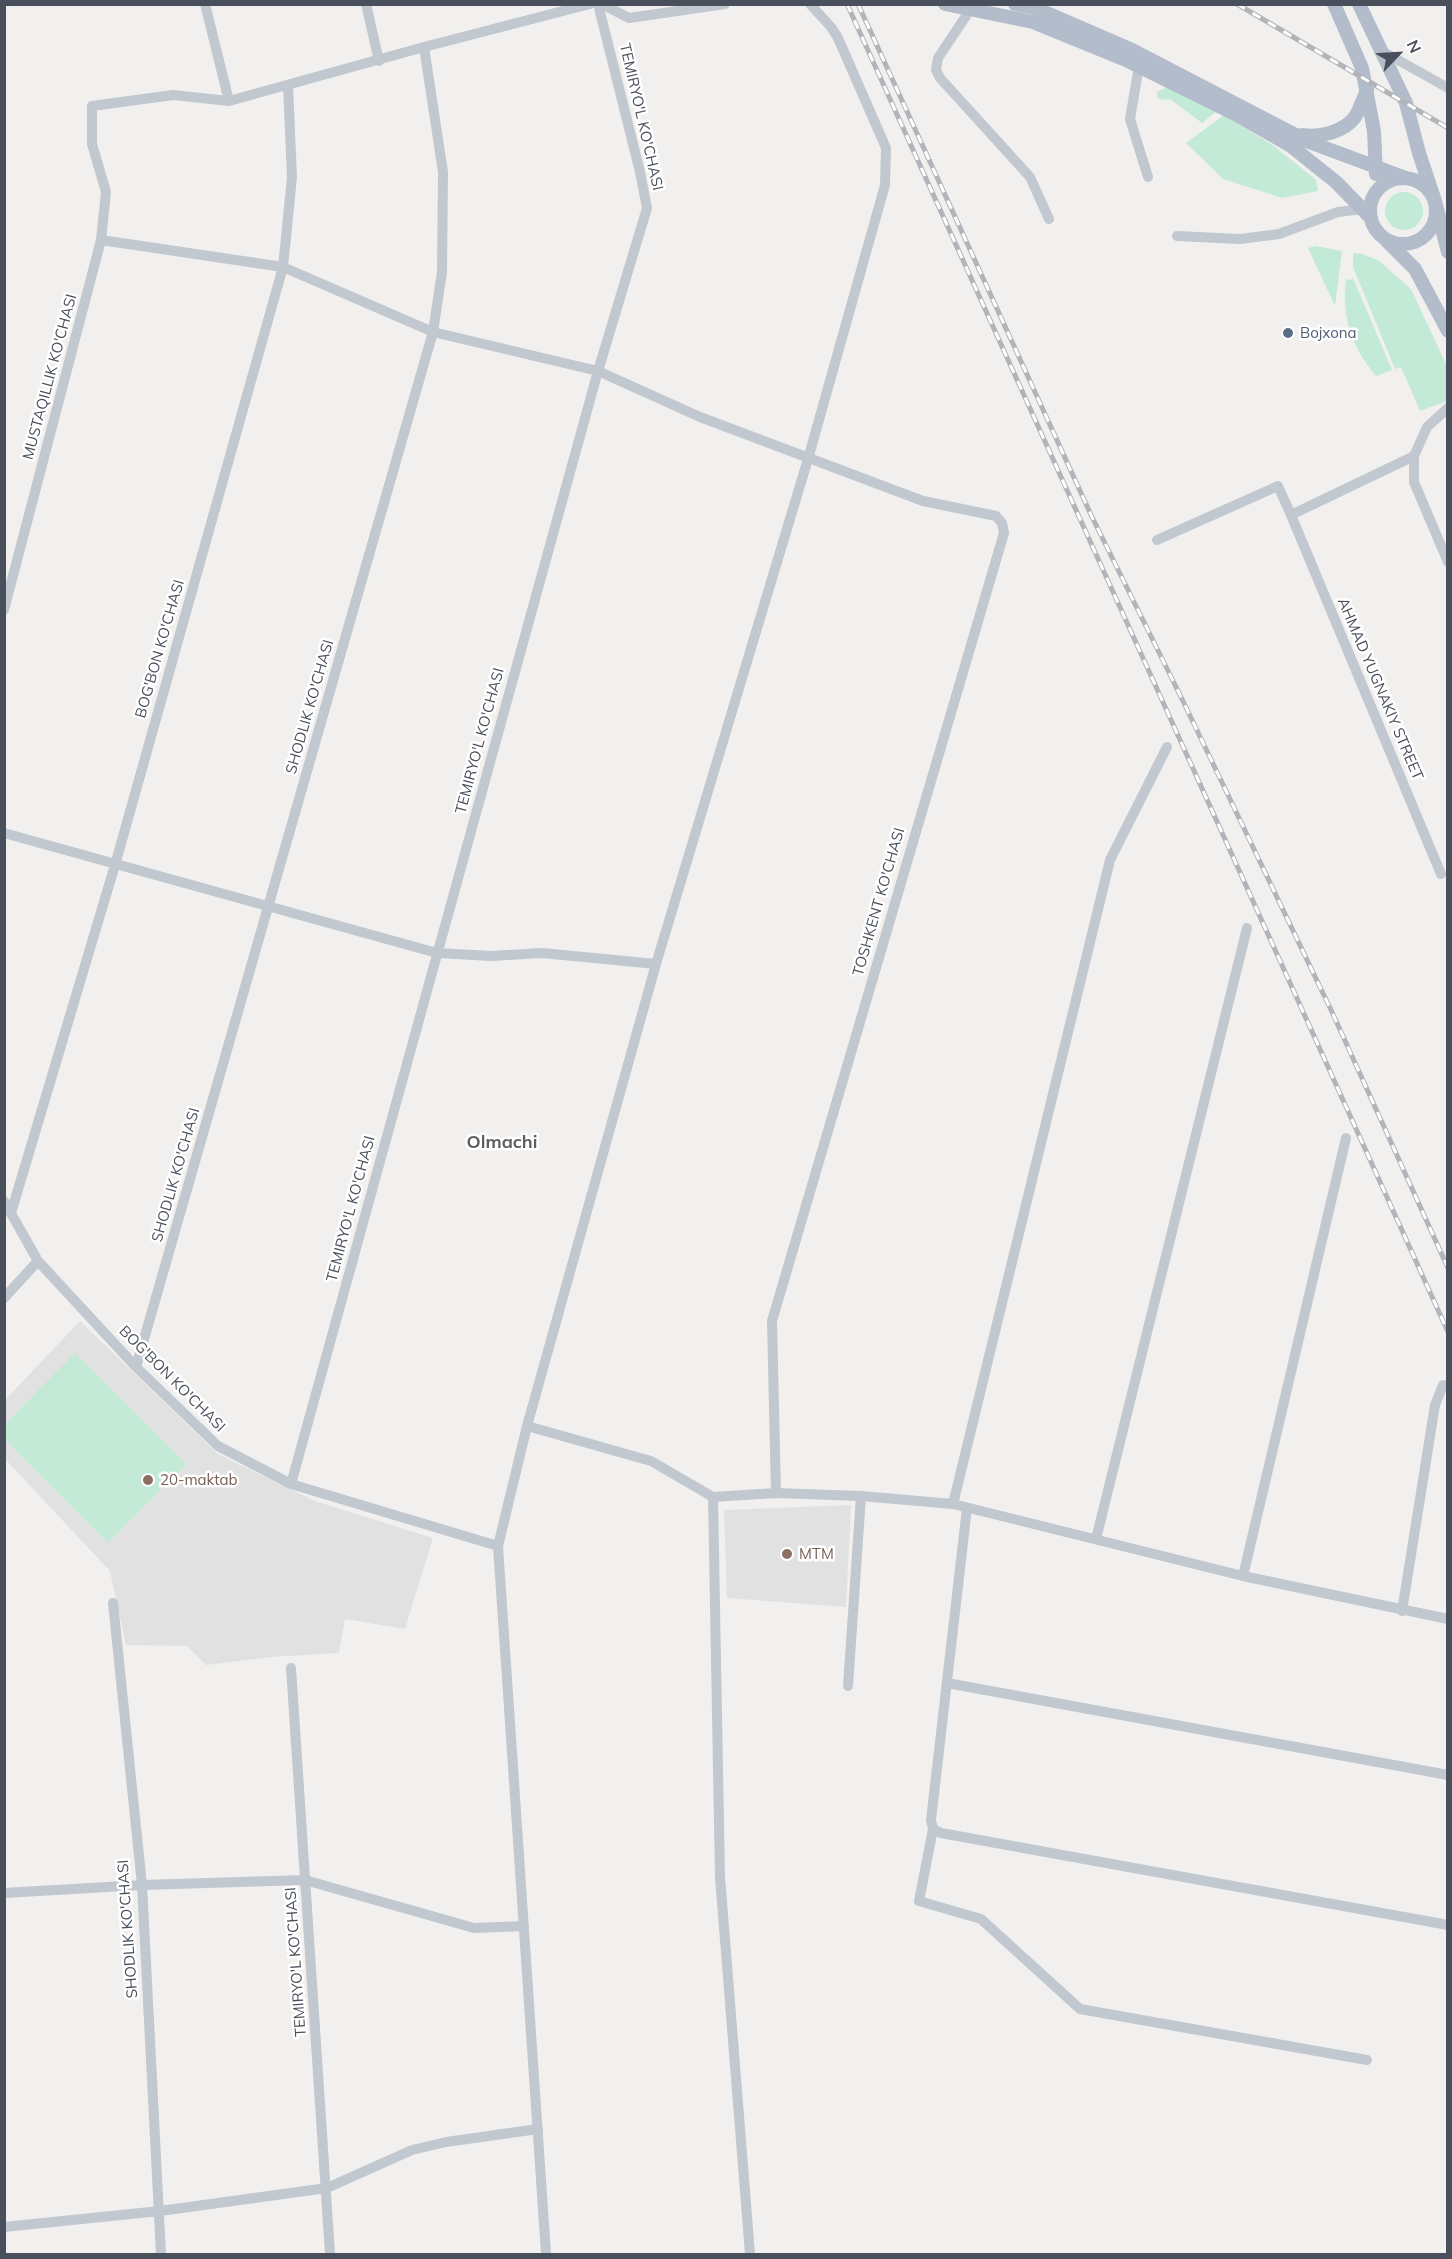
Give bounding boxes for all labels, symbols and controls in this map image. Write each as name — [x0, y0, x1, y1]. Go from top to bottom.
north arrow — [1368, 24, 1428, 84]
text: N — [1403, 37, 1426, 56]
street label: TEMIRYO'L KO'CHASI — [615, 42, 667, 192]
street label: MUSTAQILLIK KO'CHASI — [19, 292, 81, 462]
place label: Bojxona — [1300, 324, 1357, 342]
marker: Bojxona — [1281, 326, 1295, 340]
street label: BOG'BON KO'CHASI — [132, 578, 188, 720]
street label: AHMAD YUGNAKIY STREET — [1333, 595, 1427, 783]
street label: SHODLIK KO'CHASI — [282, 638, 338, 776]
street label: TEMIRYO'L KO'CHASI — [452, 666, 508, 816]
street label: TOSHKENT KO'CHASI — [849, 826, 909, 978]
street label: SHODLIK KO'CHASI — [148, 1106, 204, 1244]
district label: Olmachi — [467, 1132, 537, 1154]
street label: TEMIRYO'L KO'CHASI — [323, 1134, 379, 1284]
street label: BOG'BON KO'CHASI — [115, 1322, 229, 1436]
place label: 20-maktab — [160, 1471, 237, 1489]
marker: 20-maktab — [141, 1473, 155, 1487]
place label: MTM — [799, 1545, 834, 1563]
marker: MTM — [780, 1547, 794, 1561]
street label: SHODLIK KO'CHASI — [114, 1859, 142, 1999]
street label: TEMIRYO'L KO'CHASI — [282, 1886, 310, 2038]

